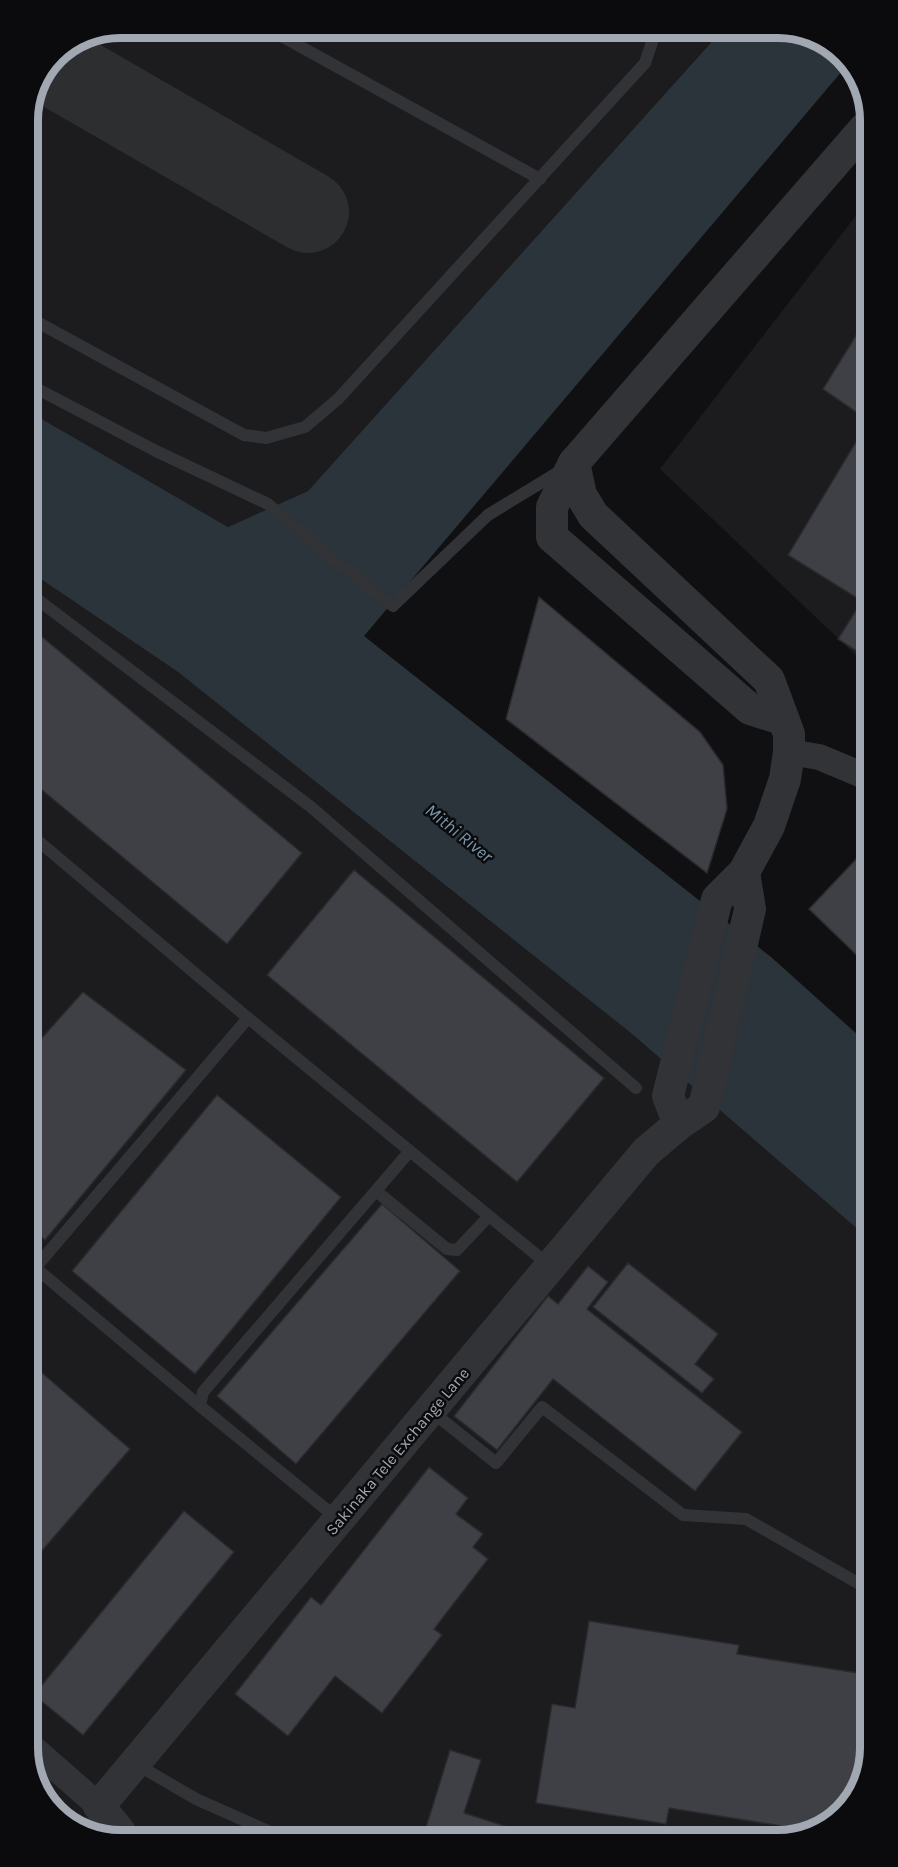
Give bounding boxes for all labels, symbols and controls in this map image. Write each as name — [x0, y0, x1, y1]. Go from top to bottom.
water label: Mithi River — [421, 799, 498, 867]
street label: Sakinaka Tele Exchange Lane — [322, 1364, 473, 1539]

